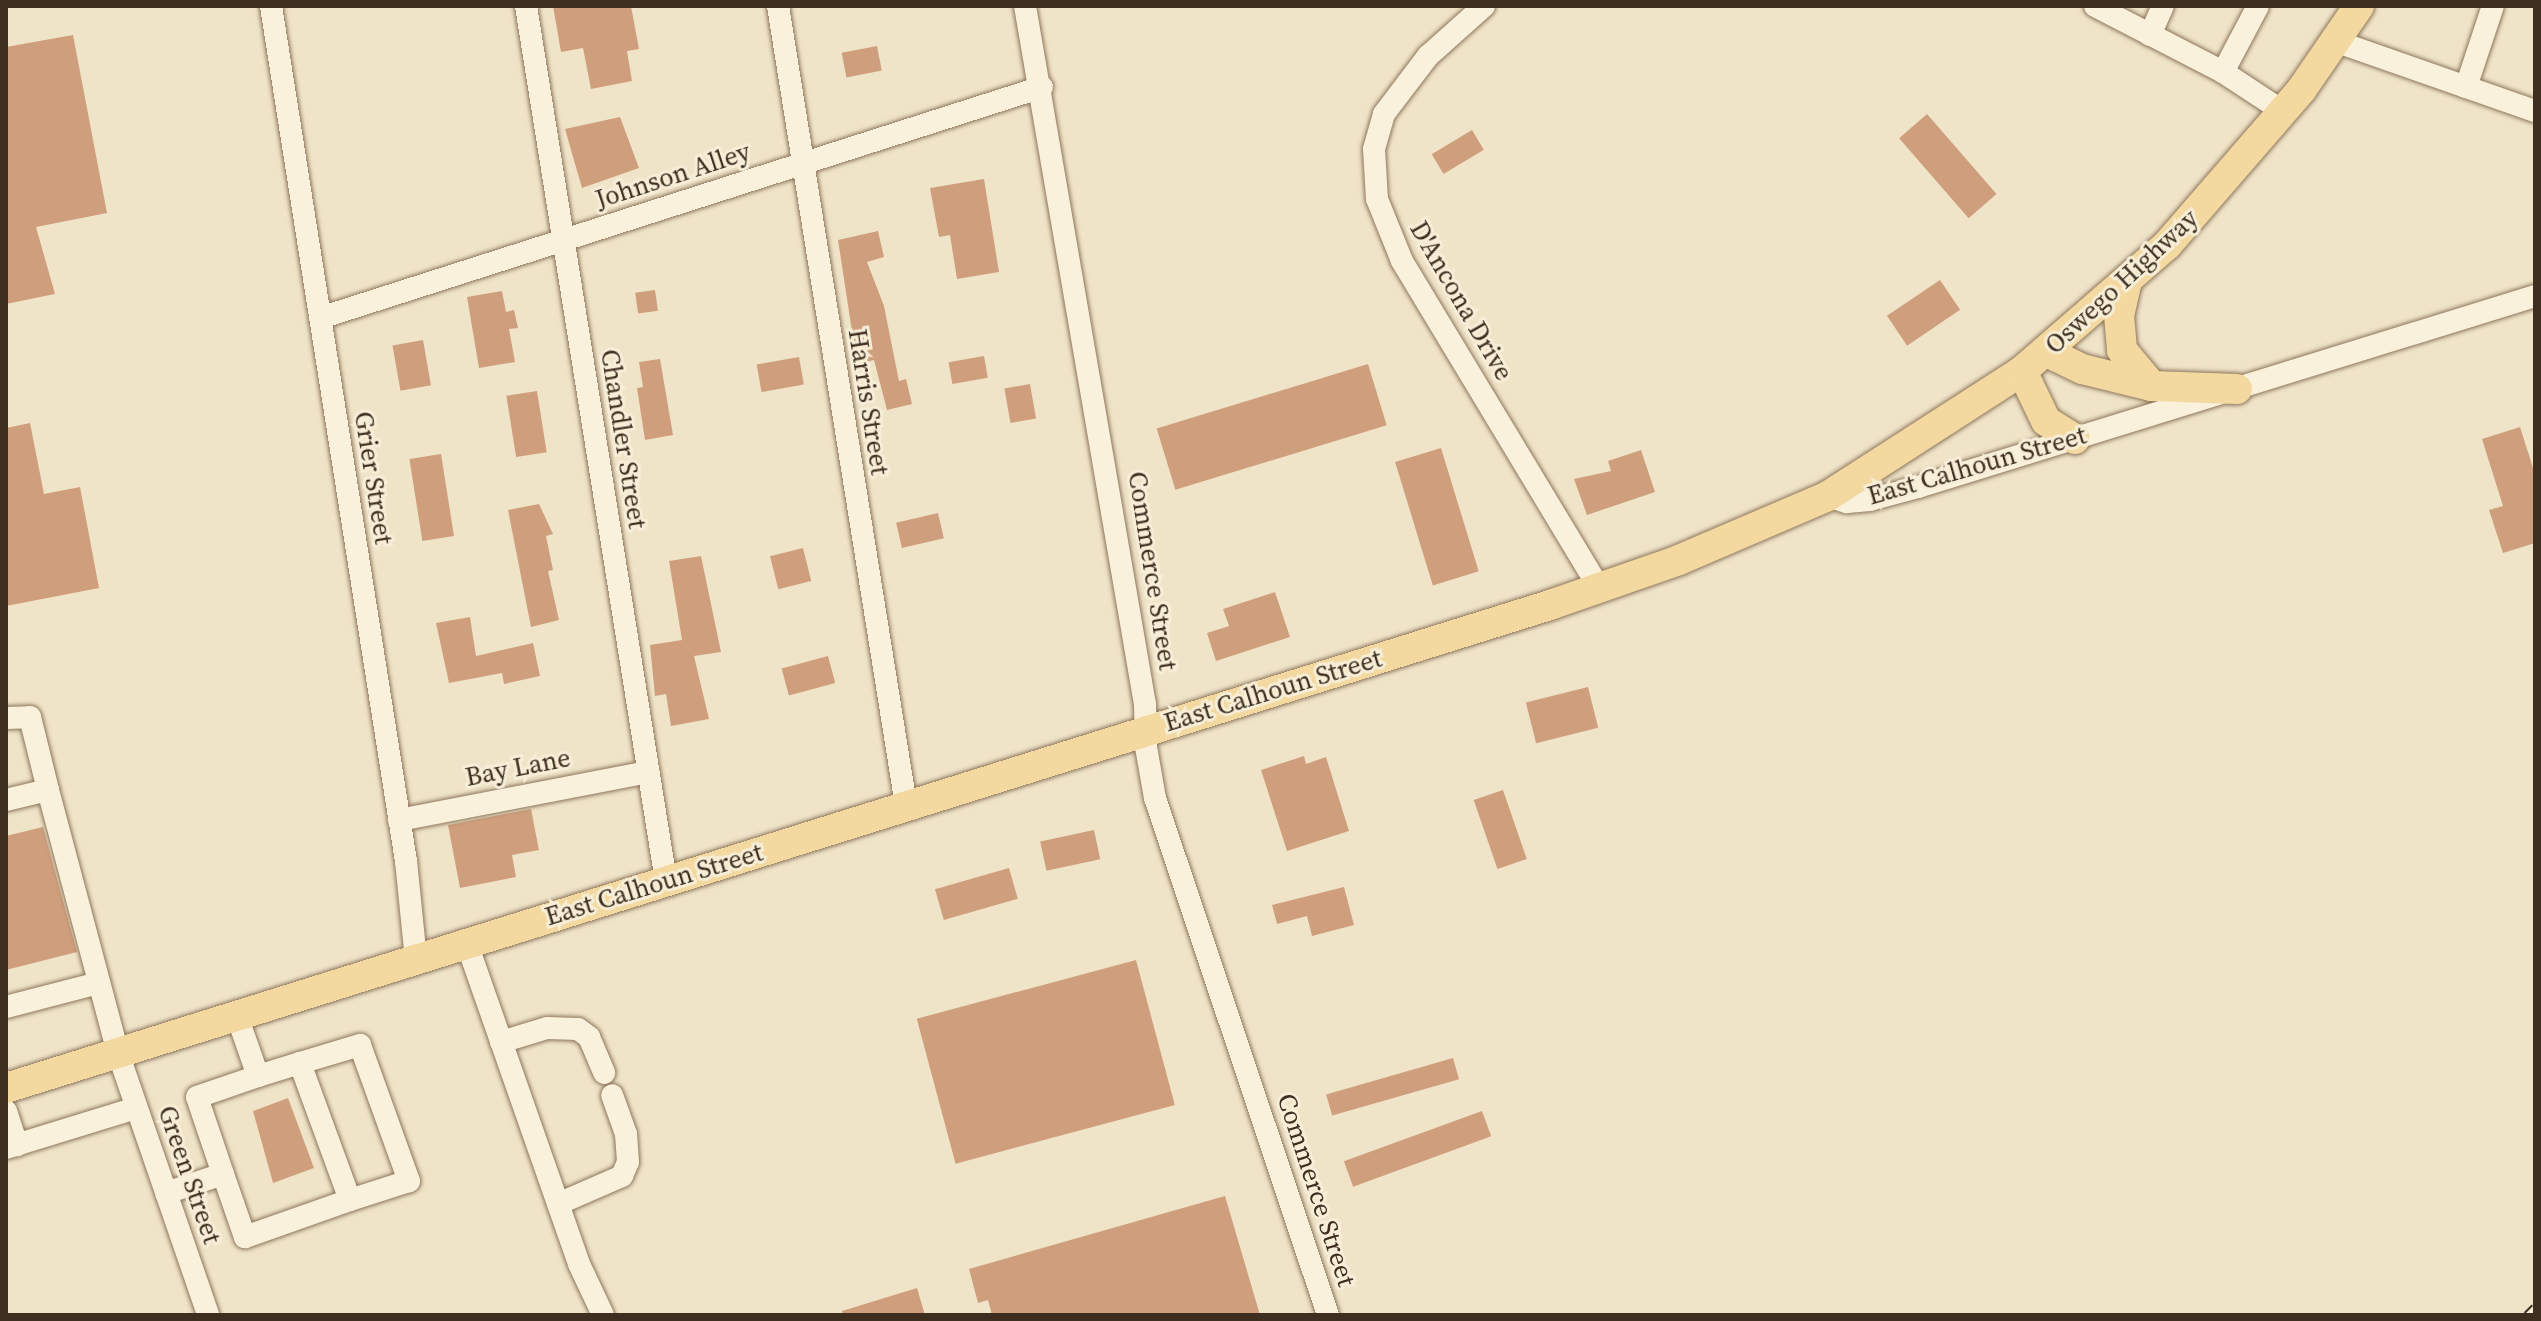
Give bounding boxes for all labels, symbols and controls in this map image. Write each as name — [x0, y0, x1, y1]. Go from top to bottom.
street label: Johnson Alley — [592, 136, 754, 216]
street label: Oswego Highway — [2039, 203, 2205, 361]
street label: D'Ancona Drive — [1403, 216, 1519, 386]
street label: Harris Street — [841, 327, 895, 477]
street label: Chandler Street — [593, 347, 653, 531]
street label: Grier Street — [347, 409, 399, 547]
street label: East Calhoun Street — [1864, 420, 2090, 512]
street label: Commerce Street — [1121, 469, 1183, 673]
street label: East Calhoun Street — [1160, 643, 1386, 739]
street label: Bay Lane — [463, 743, 573, 793]
street label: East Calhoun Street — [541, 837, 767, 933]
street label: Commerce Street — [1270, 1090, 1362, 1290]
street label: Green Street — [151, 1102, 227, 1248]

